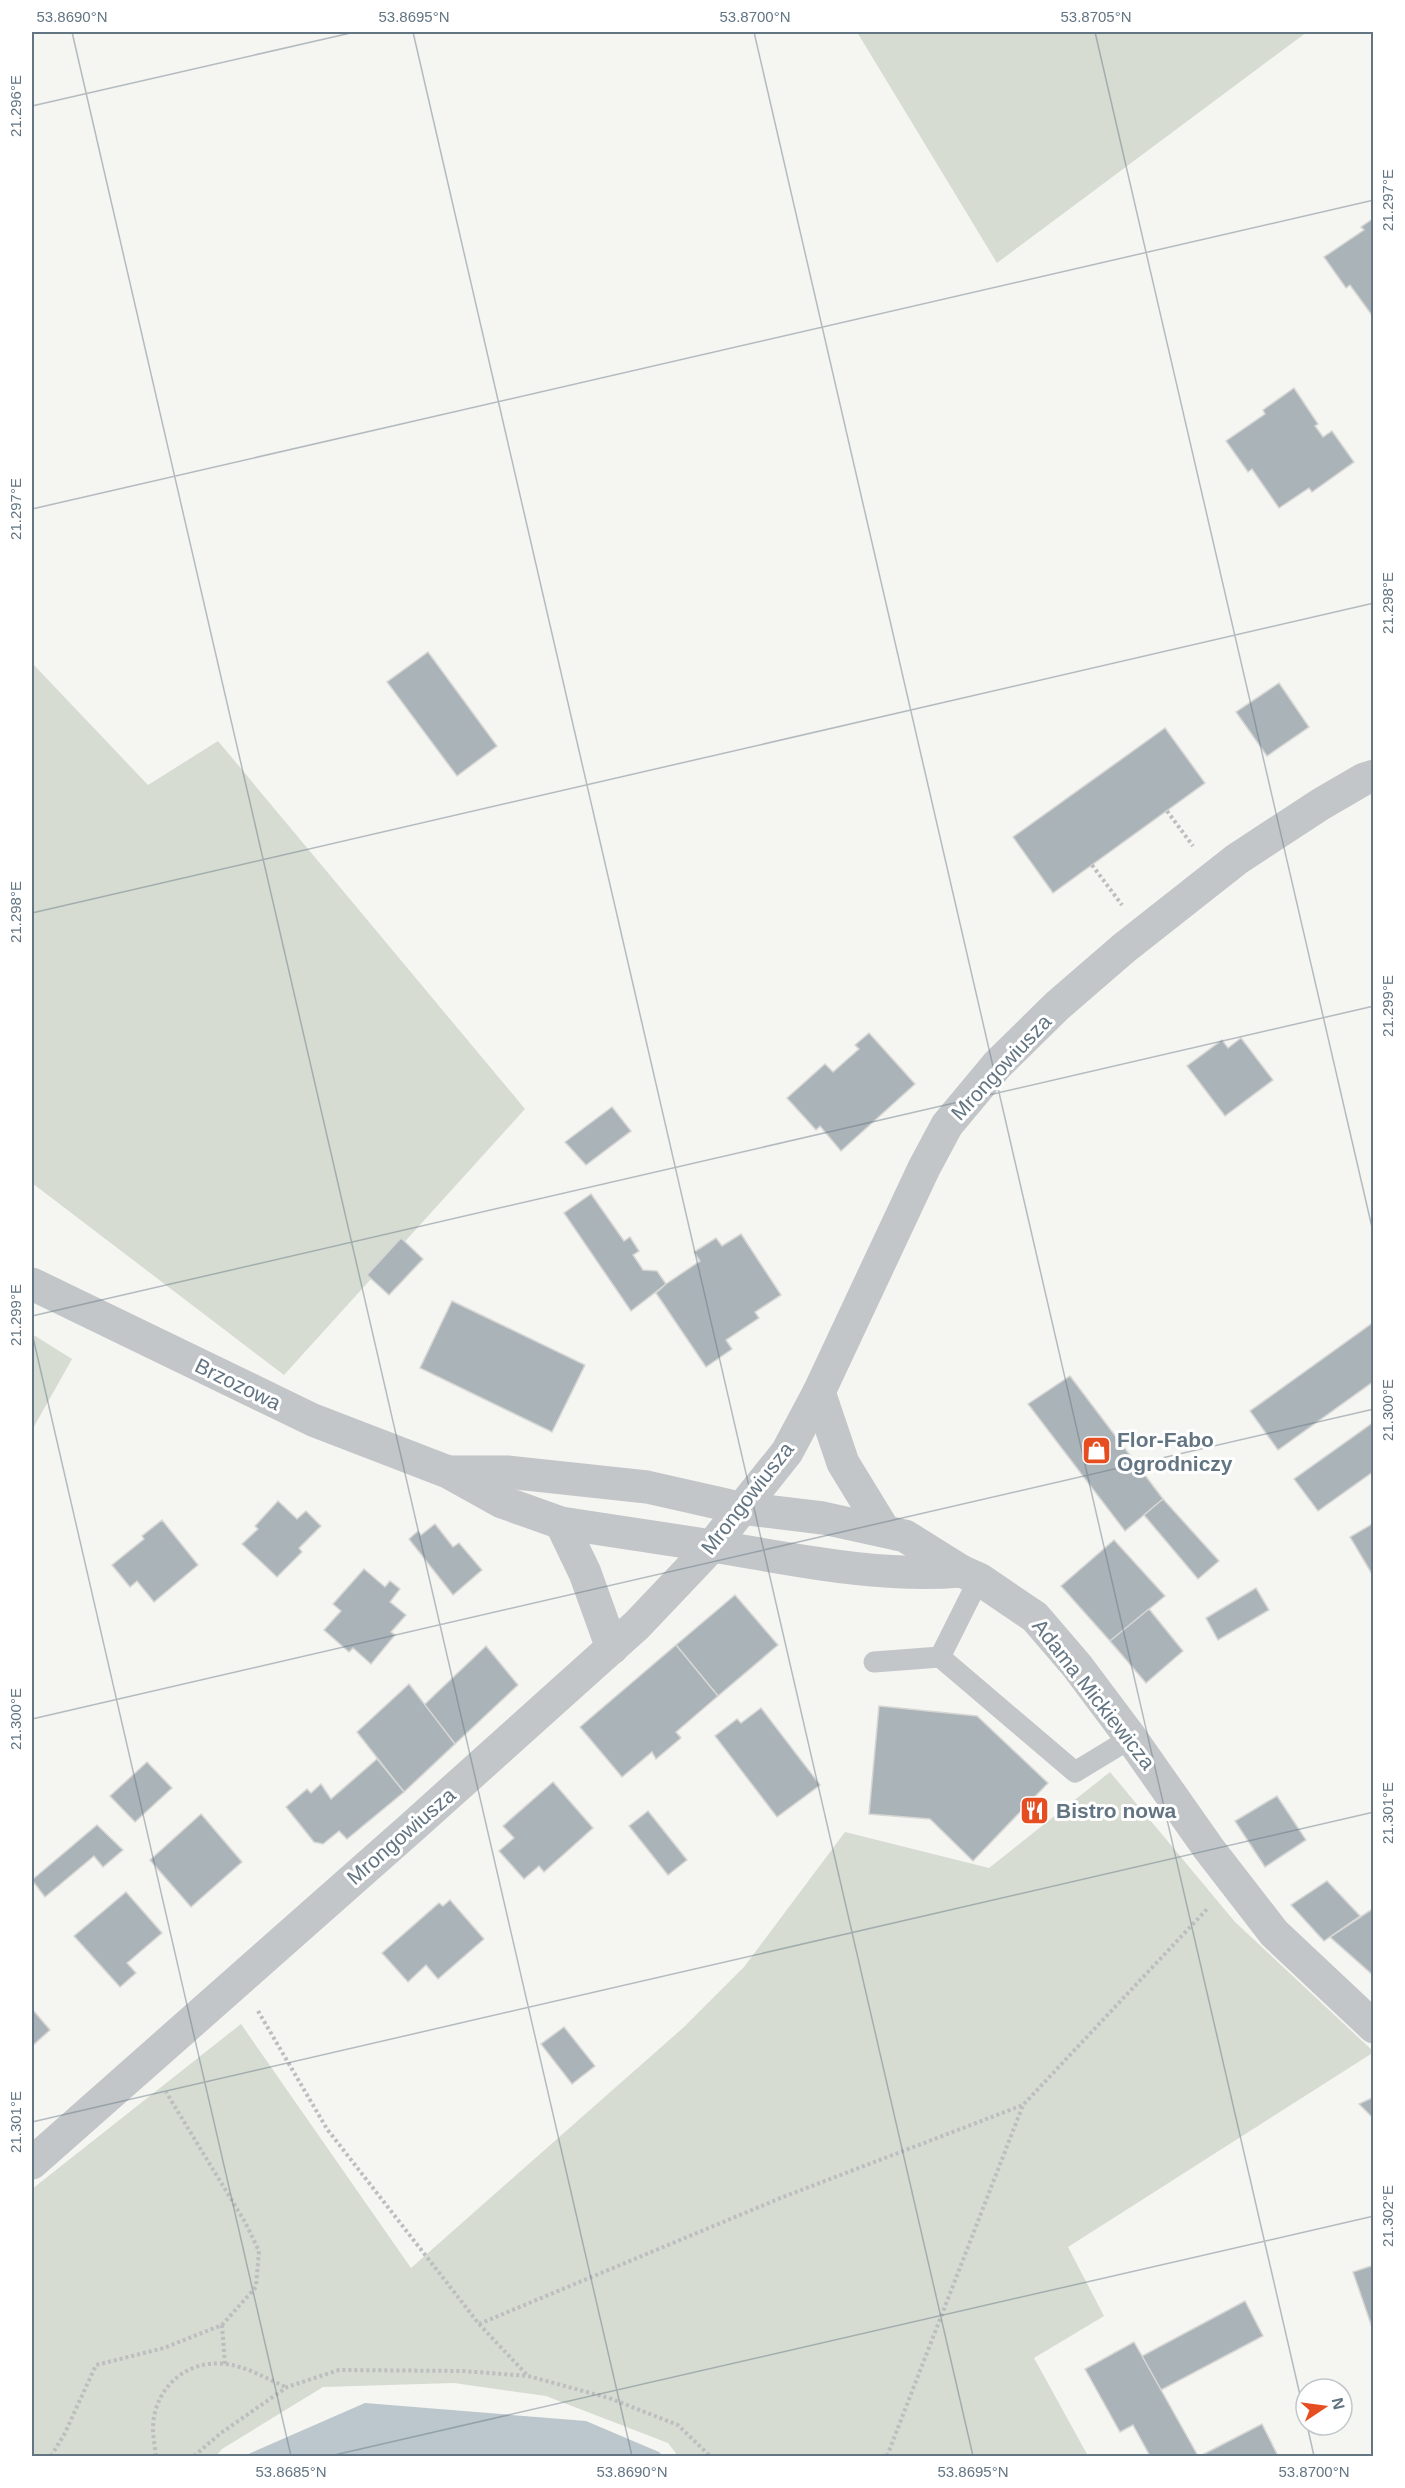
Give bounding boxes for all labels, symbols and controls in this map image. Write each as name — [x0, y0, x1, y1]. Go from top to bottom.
text: 53.8690°N — [36, 8, 108, 25]
text: 53.8695°N — [378, 8, 450, 25]
text: 53.8700°N — [719, 8, 791, 25]
text: 53.8705°N — [1060, 8, 1132, 25]
text: 21.296°E — [7, 75, 24, 137]
text: 21.297°E — [1379, 169, 1396, 231]
text: 21.297°E — [7, 478, 24, 540]
text: 21.298°E — [1379, 572, 1396, 634]
text: 21.298°E — [7, 881, 24, 943]
text: 21.299°E — [1379, 975, 1396, 1037]
street label: Mrongowiusza — [946, 1009, 1056, 1124]
text: 21.299°E — [7, 1284, 24, 1346]
street label: Brzozowa — [192, 1353, 285, 1415]
text: 21.300°E — [1379, 1379, 1396, 1441]
place label: Flor-Fabo Ogrodniczy — [1117, 1428, 1233, 1475]
shop icon: Flor-Fabo Ogrodniczy — [1080, 1435, 1112, 1467]
street label: Mrongowiusza — [696, 1437, 798, 1558]
street label: Adama Mickiewicza — [1028, 1614, 1160, 1774]
text: 21.300°E — [7, 1688, 24, 1750]
text: 21.301°E — [1379, 1782, 1396, 1844]
street label: Mrongowiusza — [342, 1783, 460, 1889]
restaurant icon: Bistro nowa — [1019, 1794, 1051, 1826]
place label: Bistro nowa — [1056, 1799, 1176, 1822]
text: 21.301°E — [7, 2091, 24, 2153]
text: 21.302°E — [1379, 2185, 1396, 2247]
north arrow — [1294, 2377, 1354, 2437]
text: N — [1329, 2396, 1348, 2411]
text: 53.8685°N — [255, 2463, 327, 2480]
text: 53.8690°N — [596, 2463, 668, 2480]
text: 53.8695°N — [937, 2463, 1009, 2480]
text: 53.8700°N — [1278, 2463, 1350, 2480]

